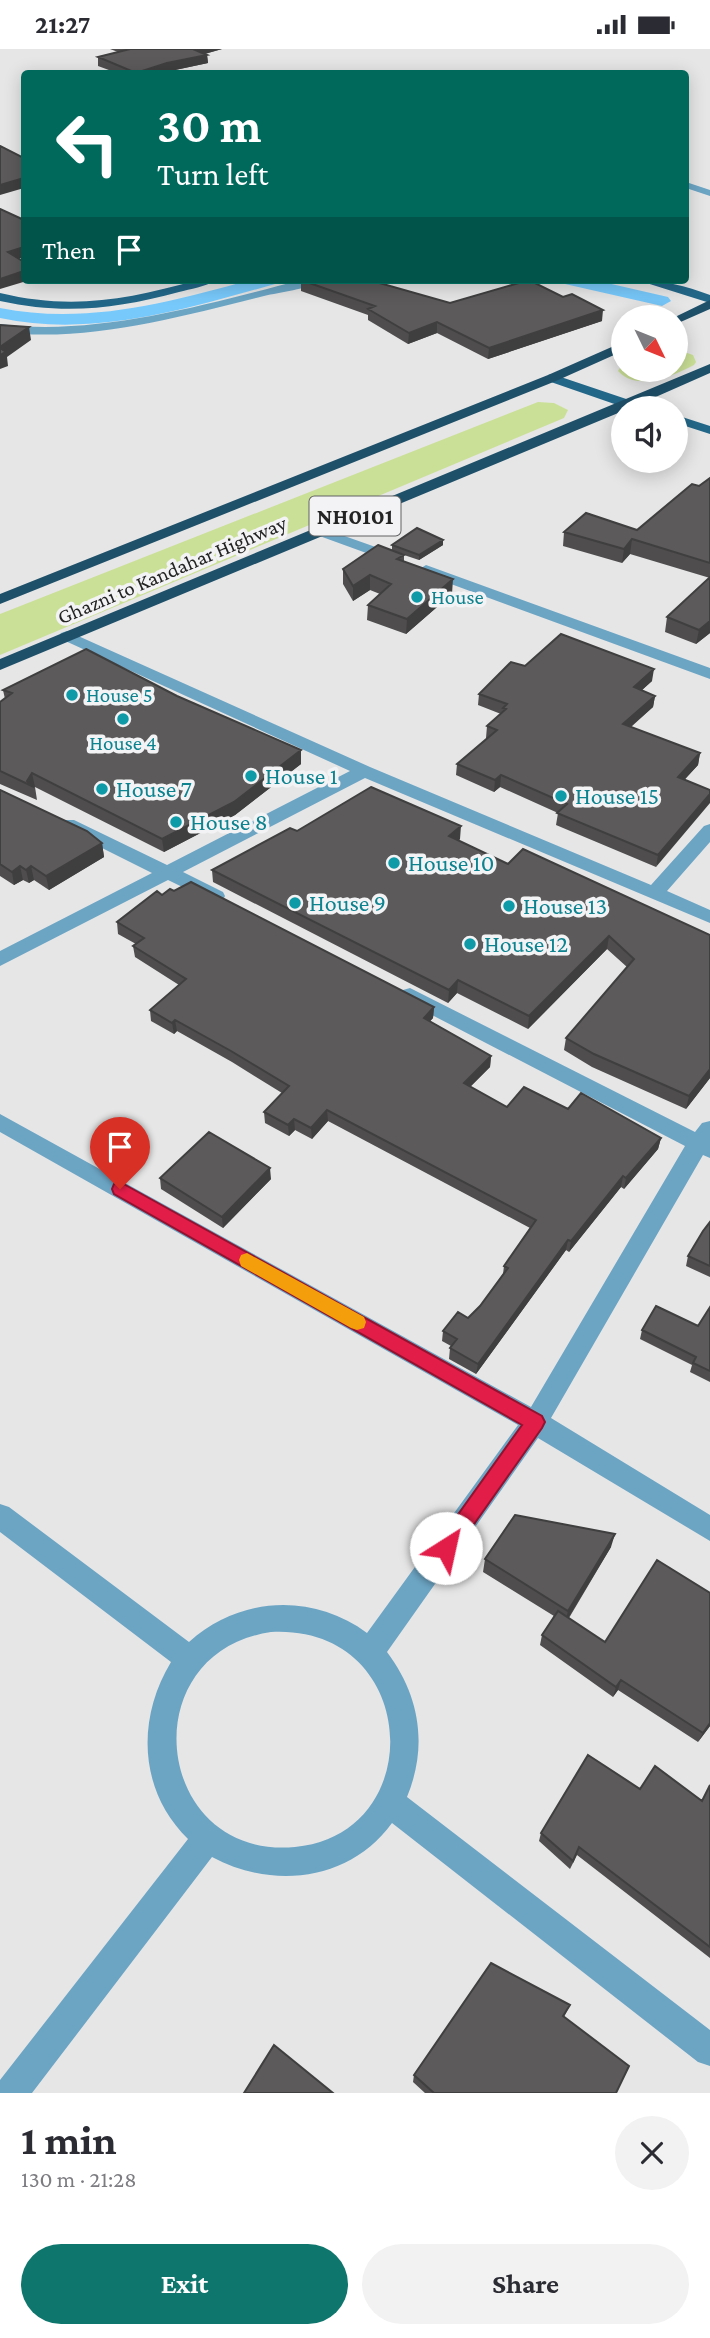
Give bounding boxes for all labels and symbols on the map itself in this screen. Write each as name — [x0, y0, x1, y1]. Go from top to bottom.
north arrow — [611, 305, 688, 381]
road number: NH0101 — [310, 496, 400, 535]
street label: Ghazni to Kandahar Highway — [54, 511, 290, 629]
place label: House — [431, 585, 484, 609]
marker: House — [409, 589, 425, 605]
place label: House 5 — [86, 683, 153, 707]
marker: House 5 — [64, 687, 80, 703]
marker: House 4 — [115, 711, 131, 727]
place label: House 4 — [89, 731, 157, 755]
place label: House 1 — [265, 762, 338, 789]
marker: House 1 — [243, 768, 259, 784]
place label: House 7 — [116, 775, 192, 802]
marker: House 7 — [94, 781, 110, 797]
place label: House 15 — [575, 782, 659, 809]
marker: House 15 — [553, 788, 569, 804]
place label: House 8 — [190, 808, 268, 835]
marker: House 8 — [168, 814, 184, 830]
place label: House 10 — [408, 849, 494, 876]
marker: House 10 — [386, 855, 402, 871]
place label: House 9 — [309, 889, 386, 916]
place label: House 13 — [523, 892, 607, 919]
marker: House 9 — [287, 895, 303, 911]
marker: House 13 — [501, 898, 517, 914]
place label: House 12 — [484, 930, 568, 957]
marker: House 12 — [462, 936, 478, 952]
pin — [90, 1117, 150, 1189]
position arrow — [409, 1511, 483, 1585]

